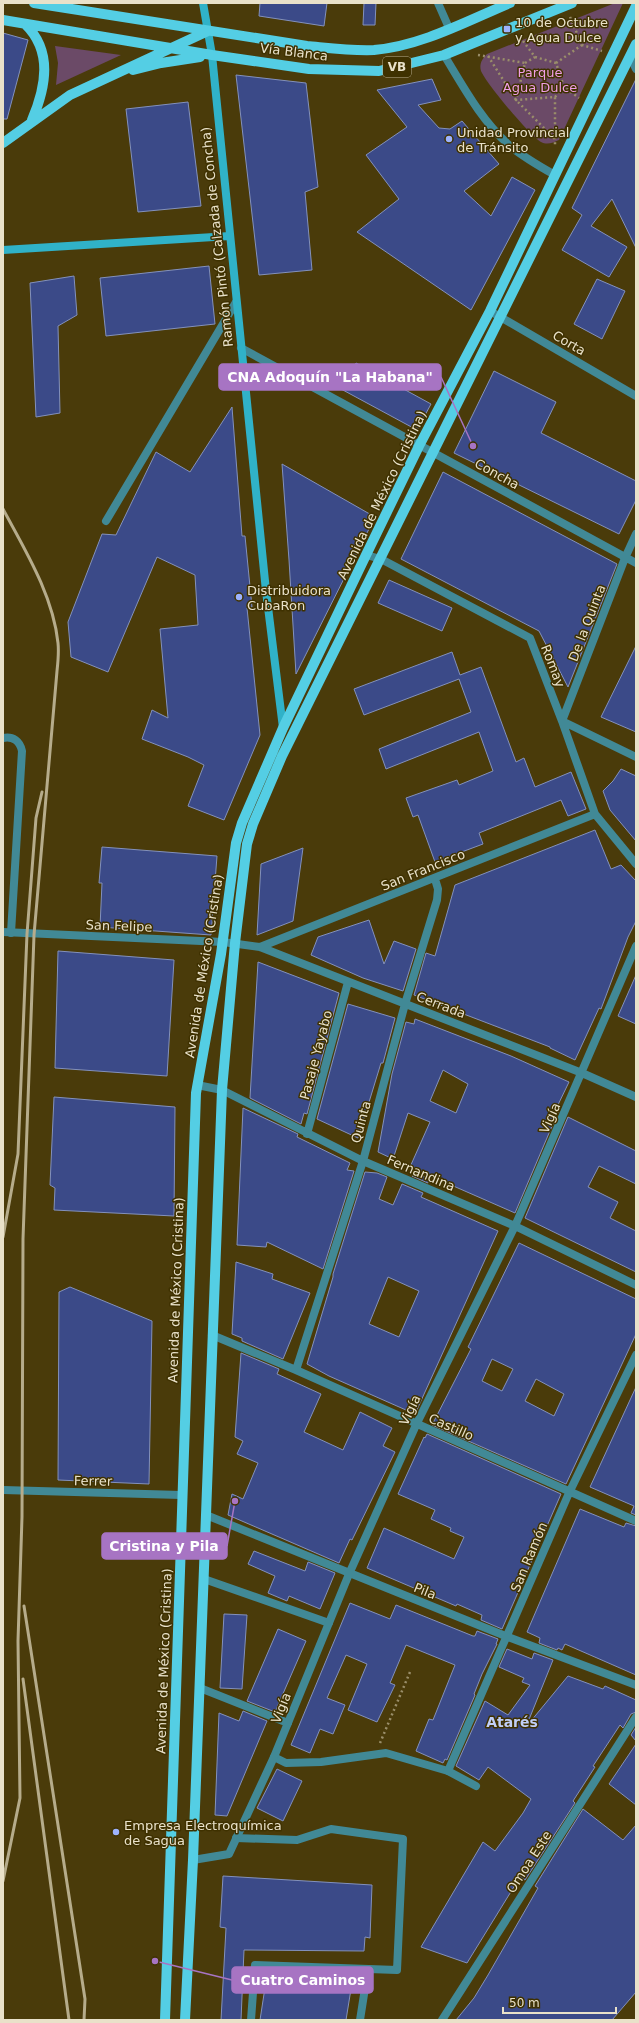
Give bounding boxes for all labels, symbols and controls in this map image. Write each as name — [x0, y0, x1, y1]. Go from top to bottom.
place label: 10 de Octubre y Agua Dulce — [515, 15, 608, 45]
marker: 10 de Octubre y Agua Dulce — [502, 24, 512, 34]
street label: Vía Blanca — [259, 40, 329, 64]
road number: VB — [383, 57, 411, 77]
park label: Parque Agua Dulce — [503, 65, 577, 95]
place label: Unidad Provincial de Tránsito — [457, 125, 569, 155]
street label: Ramón Pintó (Calzada de Concha) — [198, 126, 236, 348]
marker: Unidad Provincial de Tránsito — [444, 134, 454, 144]
street label: Corta — [550, 328, 588, 358]
callout: CNA Adoquín "La Habana" — [219, 364, 441, 390]
text: CNA Adoquín "La Habana" — [227, 369, 433, 385]
street label: Avenida de México (Cristina) — [335, 408, 429, 582]
street label: Concha — [472, 456, 522, 492]
street label: De la Quinta — [565, 582, 609, 664]
place label: Distribuidora CubaRon — [247, 583, 331, 613]
marker: Distribuidora CubaRon — [234, 592, 244, 602]
street label: Romay — [538, 642, 568, 690]
street label: San Francisco — [379, 846, 467, 894]
street label: Avenida de México (Cristina) — [182, 873, 226, 1059]
street label: San Felipe — [85, 917, 153, 935]
street label: Cerrada — [414, 989, 468, 1021]
street label: Pasaje Yayabo — [297, 1009, 335, 1101]
street label: Quinta — [348, 1099, 374, 1145]
street label: Vigía — [537, 1100, 563, 1136]
street label: Fernandina — [385, 1152, 457, 1194]
street label: Avenida de México (Cristina) — [165, 1197, 187, 1383]
street label: Vigía — [396, 1392, 424, 1428]
street label: Castillo — [426, 1410, 476, 1444]
street label: Ferrer — [74, 1473, 113, 1489]
street label: San Ramón — [508, 1520, 550, 1594]
callout: Cristina y Pila — [102, 1533, 227, 1559]
text: Cristina y Pila — [109, 1538, 219, 1554]
street label: Avenida de México (Cristina) — [153, 1568, 175, 1754]
street label: Pila — [412, 1580, 438, 1602]
street label: Vigía — [268, 1690, 294, 1726]
district label: Atarés — [486, 1714, 538, 1730]
place label: Empresa Electroquímica de Sagua — [124, 1818, 282, 1848]
marker: Empresa Electroquímica de Sagua — [111, 1827, 121, 1837]
street label: Omoa Este — [503, 1828, 555, 1896]
callout: Cuatro Caminos — [232, 1967, 373, 1993]
text: Cuatro Caminos — [241, 1972, 365, 1988]
scale bar — [503, 1989, 616, 2015]
text: 50 m — [509, 1996, 540, 2010]

